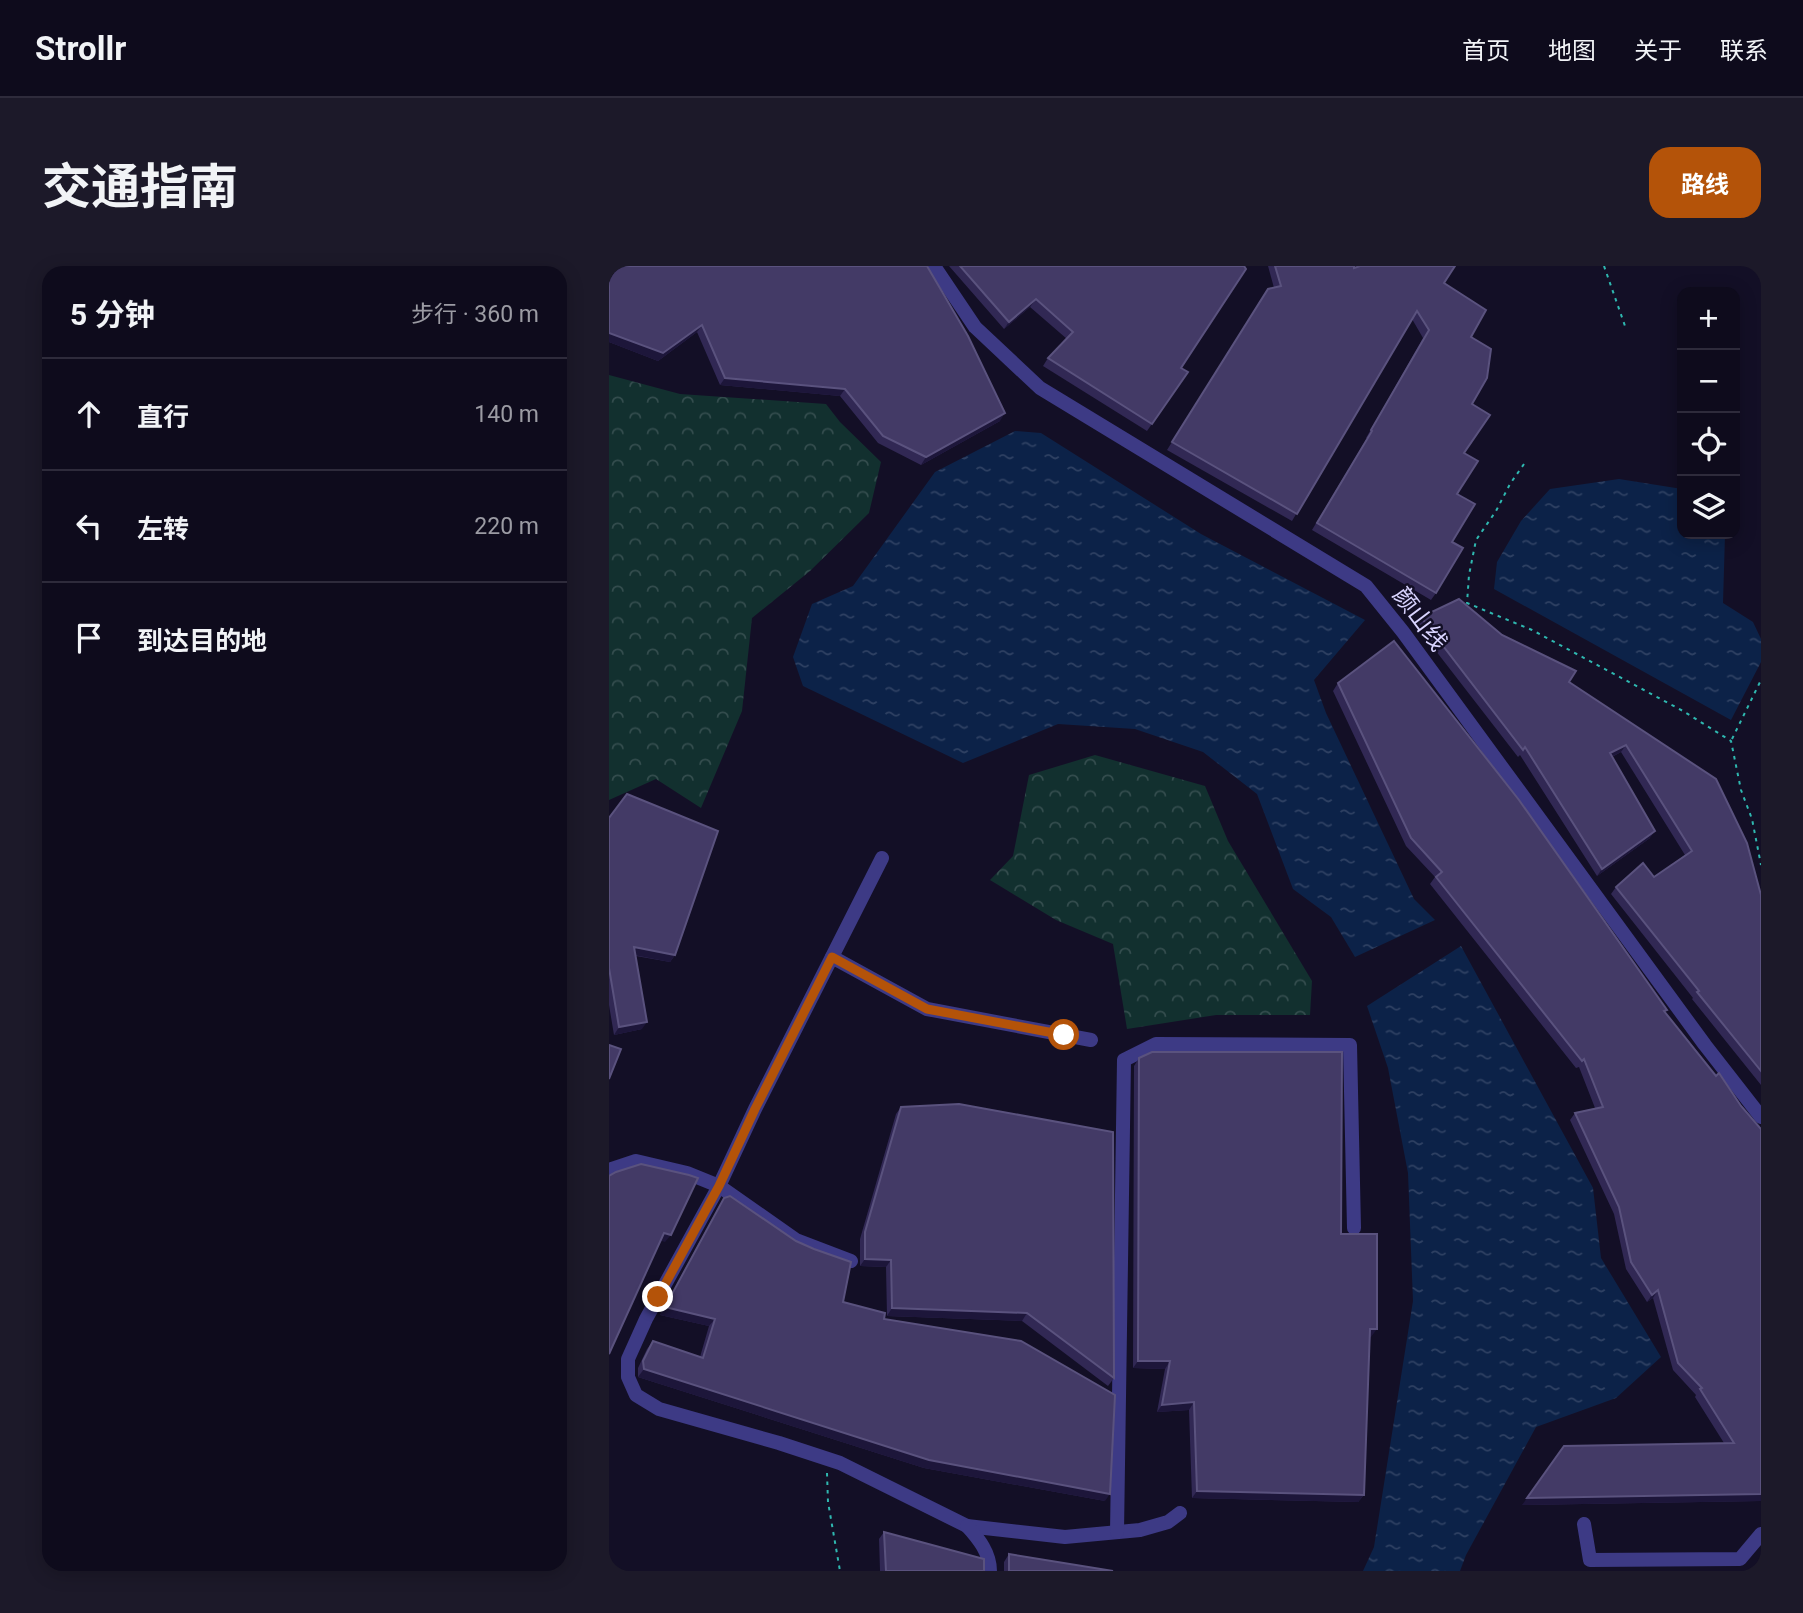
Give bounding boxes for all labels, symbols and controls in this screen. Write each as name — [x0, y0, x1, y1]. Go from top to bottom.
text: Strollr — [35, 29, 126, 68]
text: 首页 — [1462, 37, 1510, 65]
text: 地图 — [1548, 37, 1596, 65]
text: 关于 — [1634, 37, 1682, 65]
text: 联系 — [1720, 37, 1768, 65]
button: 路线 — [1649, 147, 1761, 218]
text: 交通指南 — [42, 159, 238, 216]
map controls — [1677, 287, 1740, 539]
button: + — [1677, 287, 1740, 350]
text: 5 分钟 — [70, 297, 155, 332]
text: 步行 · 360 m — [411, 301, 539, 328]
button: − — [1677, 350, 1740, 413]
icon: ahead — [70, 395, 108, 433]
text: 140 m — [474, 401, 539, 428]
text: 直行 — [137, 402, 189, 432]
button: locate — [1677, 413, 1740, 476]
button: layers — [1677, 476, 1740, 539]
icon: left — [70, 507, 108, 545]
text: 220 m — [474, 513, 539, 540]
text: 左转 — [137, 514, 189, 544]
street label: 颜山线 — [1387, 582, 1453, 656]
icon: arrive — [70, 619, 108, 657]
text: 到达目的地 — [137, 626, 267, 656]
route start — [1048, 1019, 1079, 1050]
route end — [642, 1281, 673, 1312]

